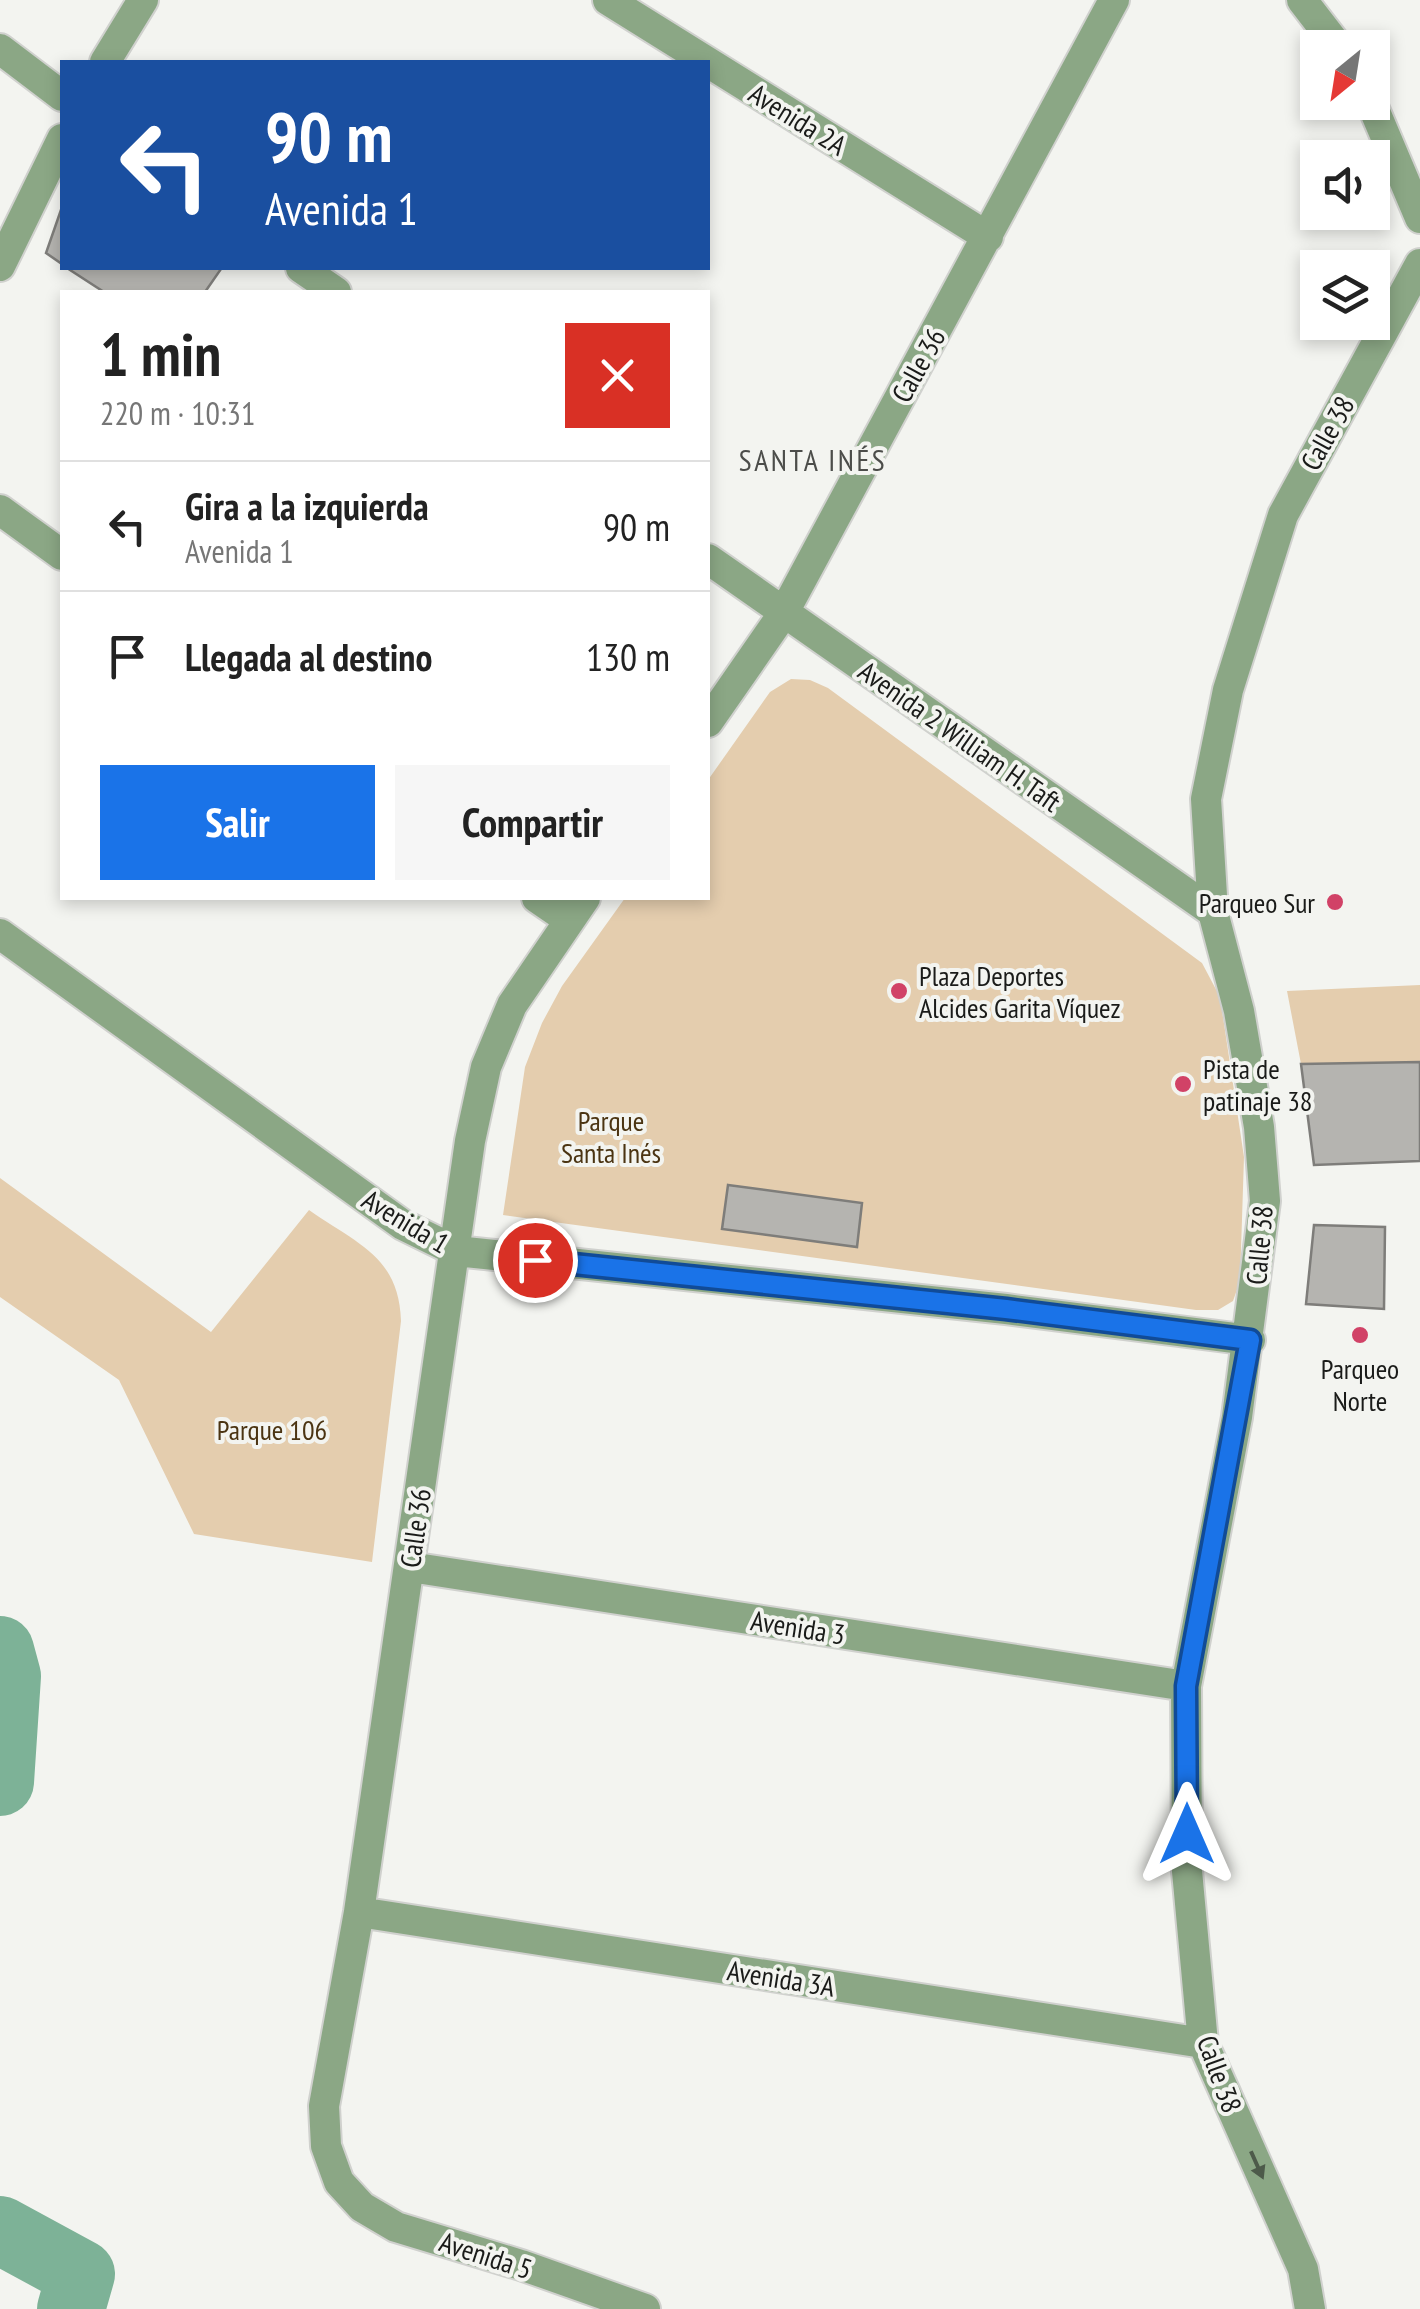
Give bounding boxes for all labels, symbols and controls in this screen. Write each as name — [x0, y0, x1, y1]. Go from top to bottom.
north arrow — [1300, 30, 1390, 120]
map controls — [1300, 30, 1390, 340]
street label: Avenida 2A — [742, 75, 854, 164]
text: 90 m — [265, 91, 393, 181]
icon: left — [100, 100, 230, 230]
button: sound — [1300, 140, 1390, 230]
text: Avenida 1 — [265, 179, 418, 237]
button: layers — [1300, 250, 1390, 340]
text: 1 min — [100, 315, 221, 393]
street label: Calle 36 — [883, 321, 953, 409]
button: close — [565, 323, 670, 428]
street label: Calle 38 — [1292, 389, 1362, 477]
text: 220 m · 10:31 — [100, 392, 255, 434]
district label: SANTA INÉS — [739, 440, 887, 479]
text: Gira a la izquierda — [185, 481, 429, 530]
icon: left — [100, 499, 155, 554]
text: 90 m — [603, 502, 670, 551]
text: Avenida 1 — [185, 530, 294, 572]
icon: arrive — [100, 629, 155, 684]
text: Llegada al destino — [185, 632, 432, 681]
text: 130 m — [586, 632, 670, 681]
street label: Avenida 2 William H. Taft — [851, 652, 1069, 820]
button: Salir — [100, 765, 375, 880]
button: Compartir — [395, 765, 670, 880]
place label: Parqueo Sur — [1199, 884, 1315, 921]
marker: Parqueo Sur — [1324, 891, 1346, 913]
place label: Plaza Deportes Alcides Garita Víquez — [919, 957, 1121, 1026]
marker: Plaza Deportes Alcides Garita Víquez — [888, 980, 910, 1002]
place label: Pista de patinaje 38 — [1203, 1050, 1312, 1119]
marker: Pista de patinaje 38 — [1172, 1073, 1194, 1095]
park label: Parque Santa Inés — [561, 1102, 661, 1171]
street label: Avenida 1 — [356, 1181, 456, 1261]
street label: Calle 38 — [1237, 1204, 1281, 1286]
pin — [493, 1218, 578, 1303]
icon: arrive — [508, 1233, 563, 1288]
marker: Parqueo Norte — [1349, 1324, 1371, 1346]
place label: Parqueo Norte — [1321, 1350, 1399, 1419]
park label: Parque 106 — [217, 1411, 327, 1448]
street label: Calle 36 — [391, 1486, 439, 1570]
street label: Avenida 3 — [748, 1601, 848, 1653]
position arrow — [1135, 1782, 1239, 1886]
street label: Avenida 3A — [725, 1951, 838, 2005]
street label: Calle 38 — [1189, 2030, 1251, 2118]
one-way arrow — [1249, 2150, 1265, 2180]
street label: Avenida 5 — [435, 2223, 537, 2287]

